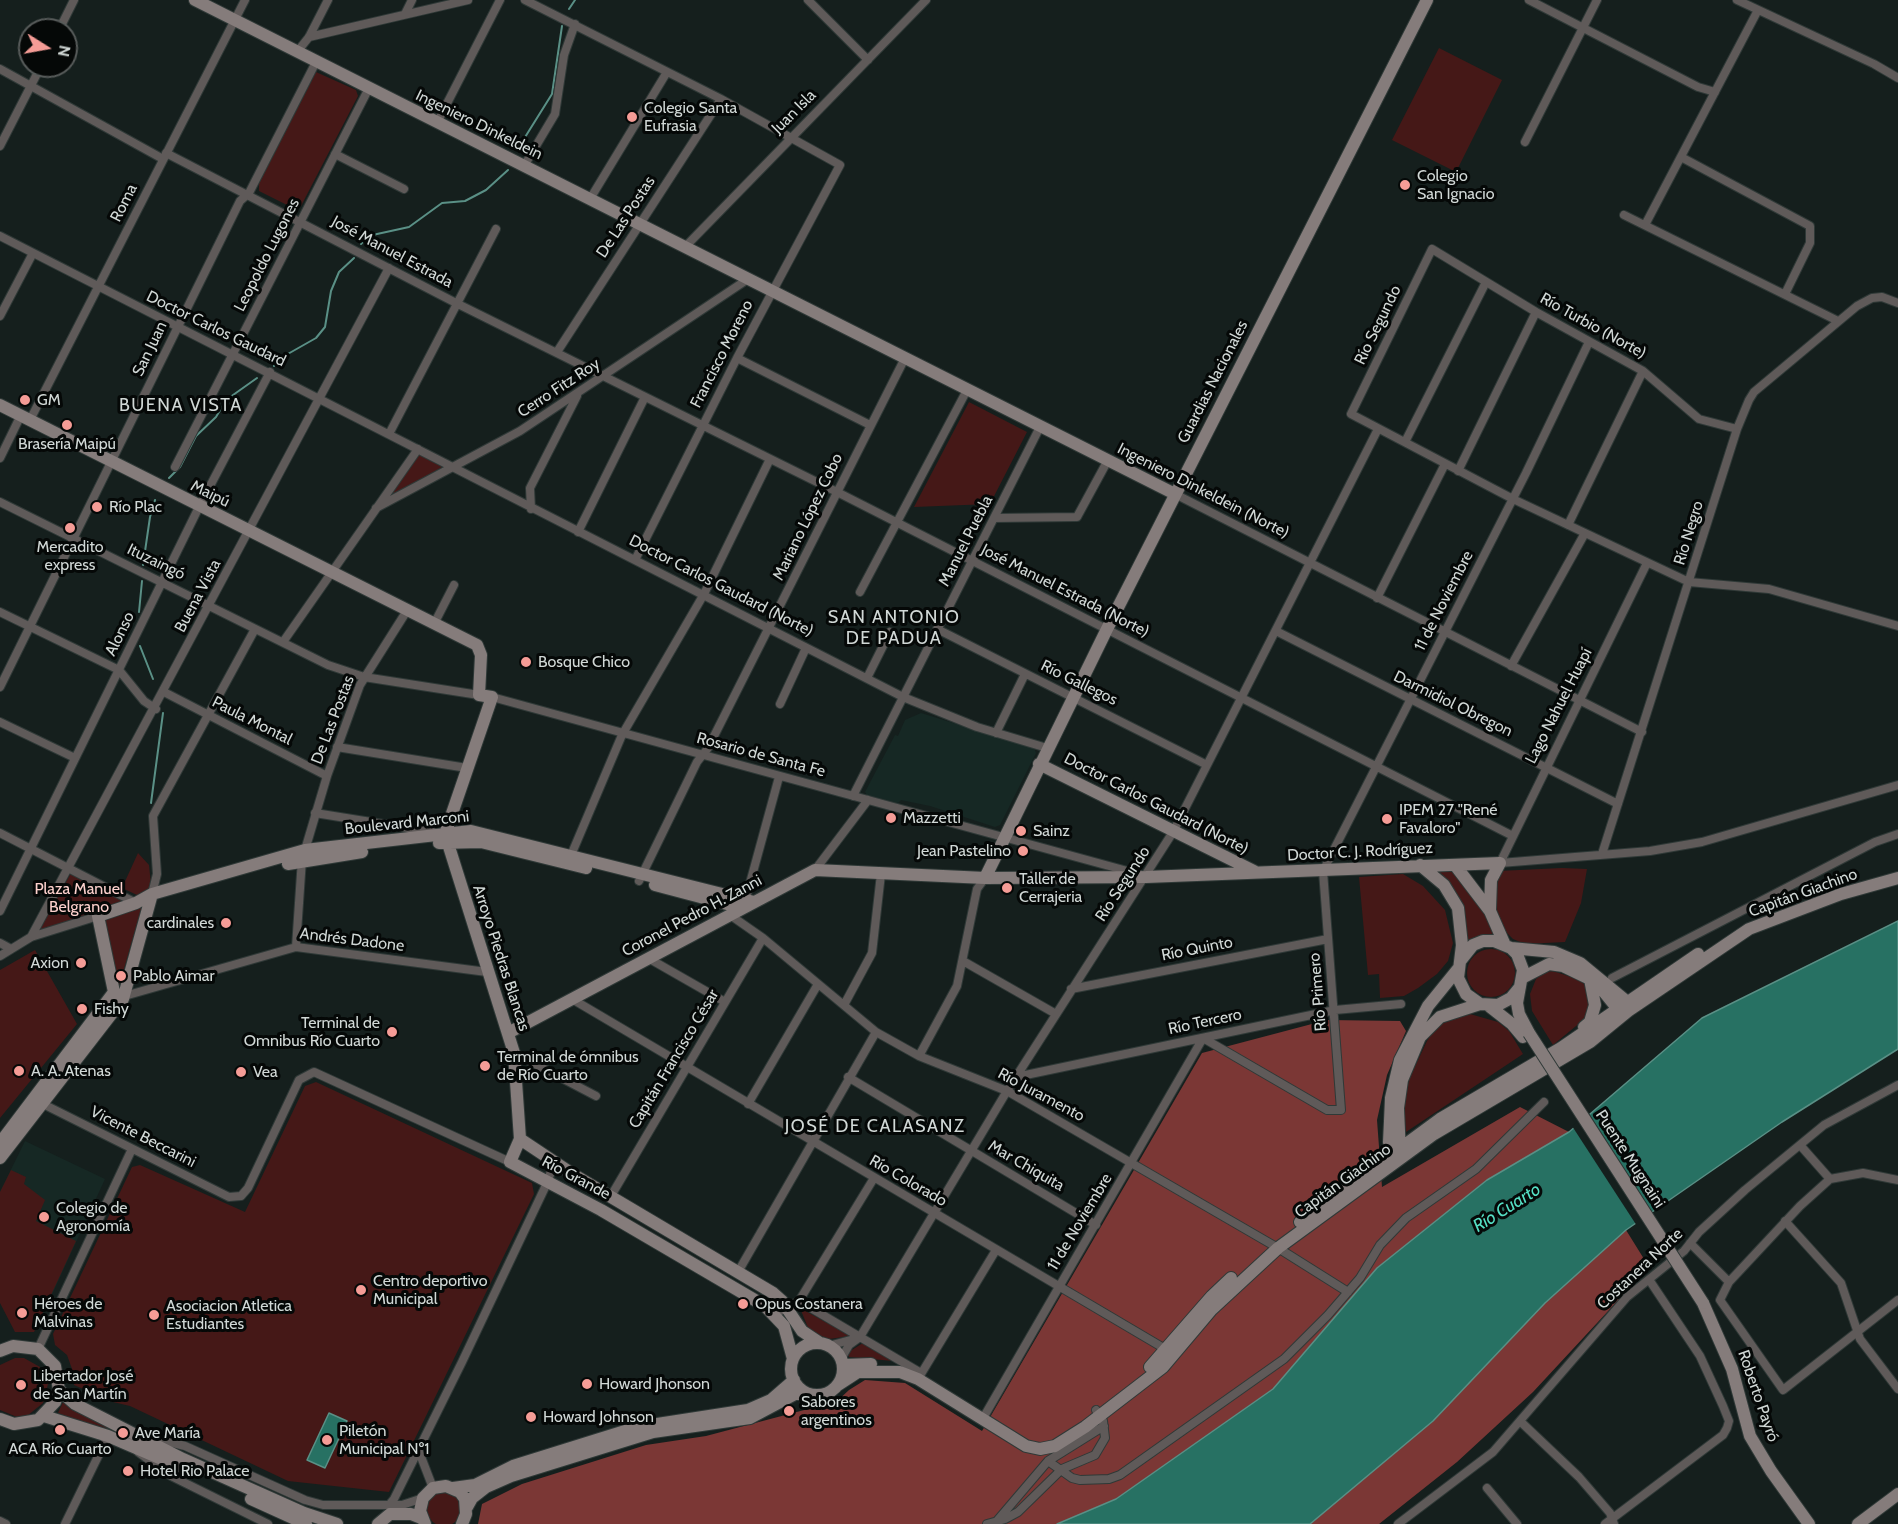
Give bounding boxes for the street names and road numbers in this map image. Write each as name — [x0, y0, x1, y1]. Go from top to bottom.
street label: Ingeniero Dinkeldein — [412, 86, 546, 164]
street label: Juan Isla — [768, 86, 820, 138]
street label: De Las Postas — [593, 173, 659, 261]
street label: Roma — [106, 181, 142, 225]
street label: Leopoldo Lugones — [230, 195, 304, 315]
street label: José Manuel Estrada — [328, 212, 456, 292]
street label: Río Segundo — [1351, 282, 1405, 368]
street label: Doctor Carlos Gaudard — [143, 287, 289, 371]
street label: Río Turbio (Norte) — [1537, 289, 1649, 363]
street label: Francisco Moreno — [687, 297, 757, 411]
street label: Guardias Nacionales — [1174, 317, 1252, 447]
street label: San Juan — [129, 319, 171, 379]
street label: Cerro Fitz Roy — [514, 354, 604, 422]
street label: Ingeniero Dinkeldein (Norte) — [1114, 439, 1292, 543]
street label: Mariano López Cobo — [769, 450, 847, 584]
street label: Maipú — [187, 476, 233, 512]
street label: Manuel Puebla — [935, 492, 997, 590]
street label: Río Negro — [1670, 499, 1708, 567]
street label: Doctor Carlos Gaudard (Norte) — [626, 531, 816, 641]
street label: Ituzaingó — [124, 540, 188, 584]
street label: José Manuel Estrada (Norte) — [978, 540, 1152, 642]
street label: 11 de Noviembre — [1411, 548, 1477, 654]
street label: Buena Vista — [171, 556, 225, 636]
street label: Alonso — [101, 609, 139, 659]
street label: Lago Nahuel Huapí — [1522, 645, 1596, 767]
street label: Río Gallegos — [1038, 656, 1120, 710]
street label: Darmidiol Obregon — [1390, 667, 1516, 741]
street label: De Las Postas — [307, 673, 359, 767]
street label: Paula Montal — [209, 693, 295, 749]
street label: Rosario de Santa Fe — [695, 729, 827, 781]
street label: Doctor Carlos Gaudard (Norte) — [1061, 749, 1251, 859]
street label: Boulevard Marconi — [344, 807, 470, 839]
street label: Doctor C. J. Rodríguez — [1287, 839, 1433, 865]
street label: Río Segundo — [1092, 843, 1154, 925]
street label: Capitán Giachino — [1746, 864, 1860, 922]
street label: Coronel Pedro H. Zanni — [619, 871, 765, 961]
street label: Arroyo Piedras Blancas — [468, 883, 534, 1033]
street label: Andrés Dadone — [299, 924, 405, 956]
street label: Río Quinto — [1160, 933, 1234, 965]
street label: Río Primero — [1305, 952, 1331, 1032]
street label: Capitán Francisco César — [625, 986, 723, 1132]
street label: Río Tercero — [1167, 1005, 1243, 1039]
street label: Río Juramento — [994, 1064, 1088, 1126]
street label: Vicente Beccarini — [87, 1102, 199, 1172]
street label: Puente Mugnaini — [1591, 1106, 1669, 1212]
street label: Mar Chiquita — [984, 1136, 1068, 1196]
street label: Capitán Giachino — [1291, 1140, 1395, 1222]
street label: Río Colorado — [866, 1151, 950, 1211]
street label: Río Grande — [539, 1152, 613, 1204]
street label: 11 de Noviembre — [1043, 1170, 1117, 1274]
street label: Costanera Norte — [1593, 1225, 1687, 1313]
street label: Roberto Payró — [1733, 1347, 1783, 1445]

